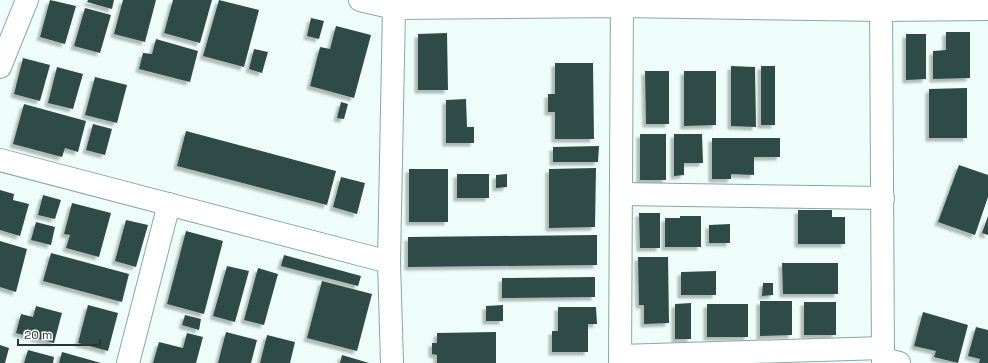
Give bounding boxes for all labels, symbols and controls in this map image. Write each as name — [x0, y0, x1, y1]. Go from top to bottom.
scale bar — [18, 321, 100, 347]
text: 20 m — [24, 327, 52, 343]

